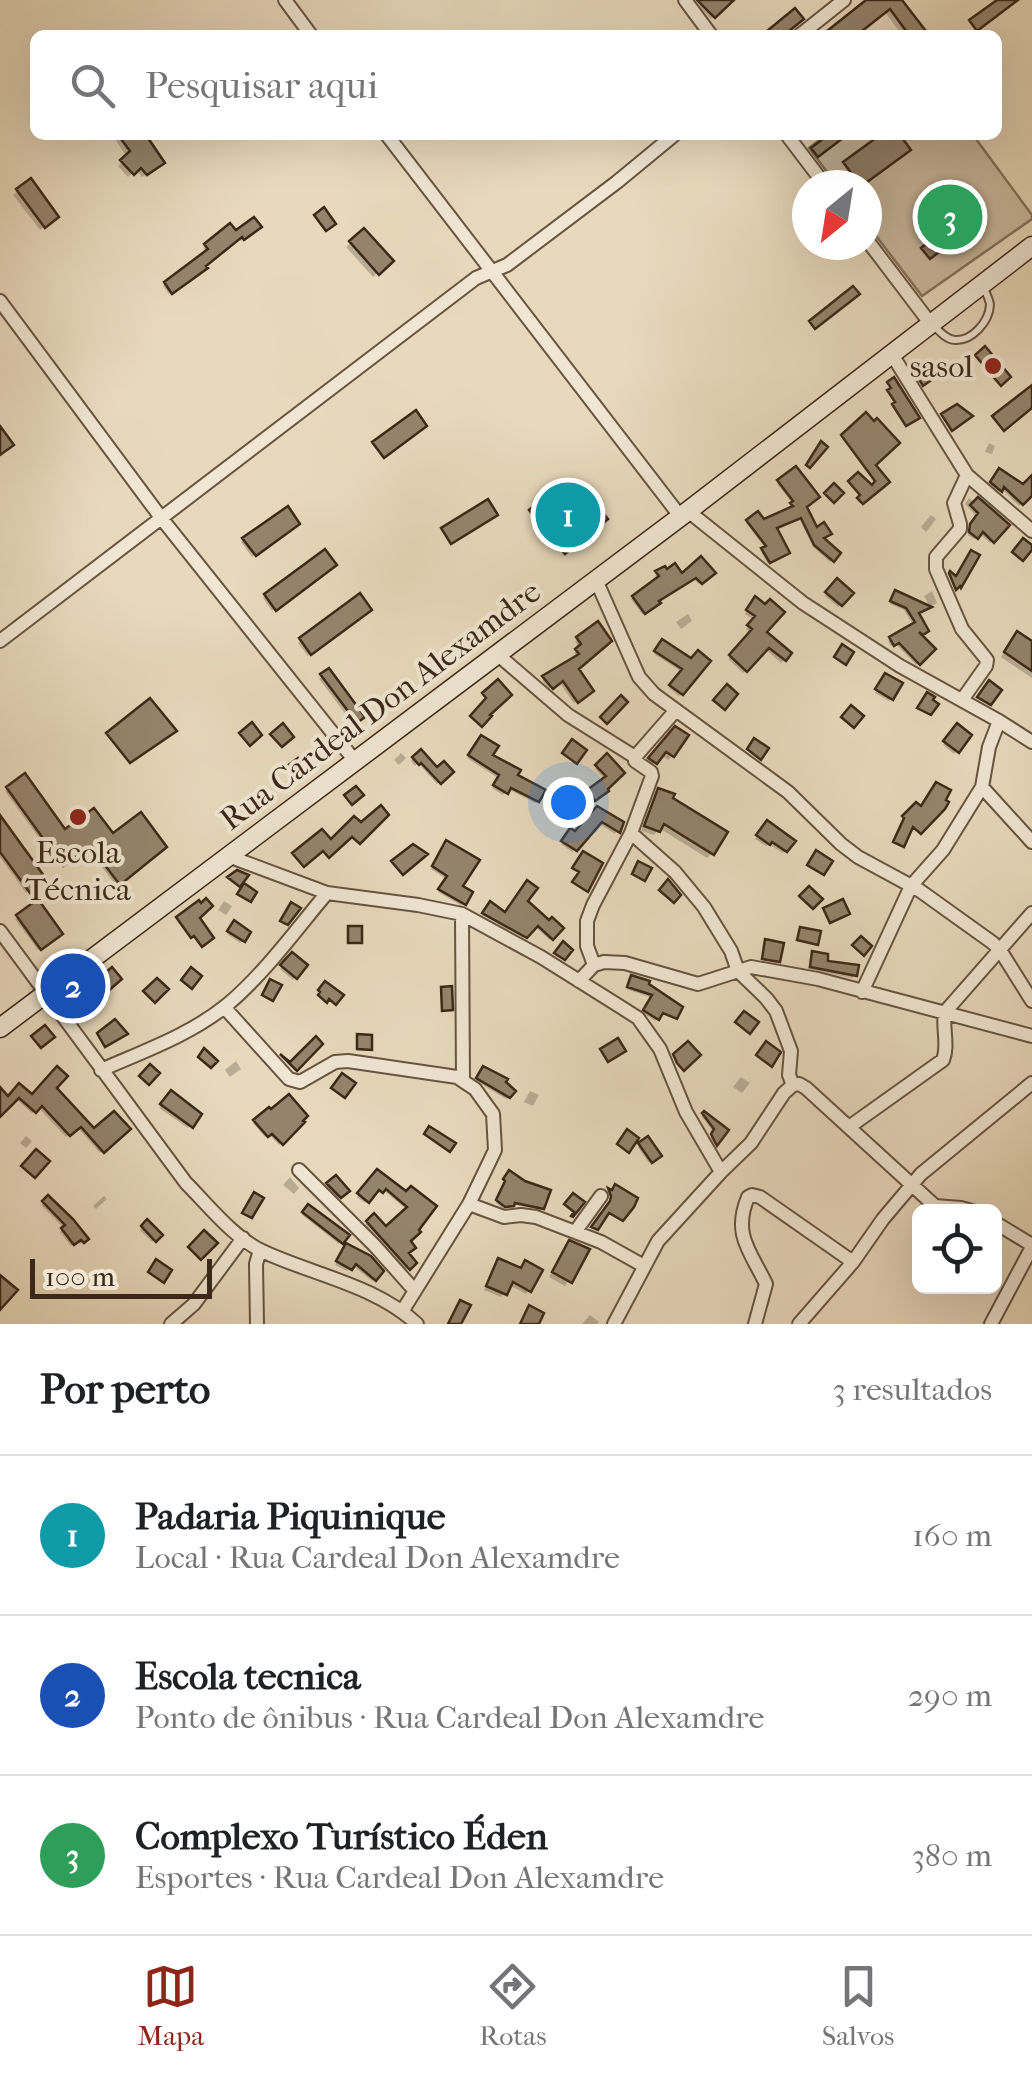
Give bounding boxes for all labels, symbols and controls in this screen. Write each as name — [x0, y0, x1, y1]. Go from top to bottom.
search box — [30, 30, 1002, 140]
icon: search — [65, 58, 120, 113]
text: Pesquisar aqui — [145, 63, 378, 108]
north arrow — [792, 170, 882, 260]
pin: 3 — [918, 180, 982, 254]
place label: sasol — [910, 348, 973, 385]
marker: sasol — [982, 355, 1004, 377]
pin: 1 — [536, 478, 600, 552]
street label: Rua Cardeal Don Alexamdre — [213, 573, 548, 838]
your location — [543, 777, 594, 828]
marker: Escola Técnica — [67, 806, 89, 828]
place label: Escola Técnica — [25, 834, 132, 908]
pin: 2 — [40, 948, 106, 1024]
map controls — [912, 1204, 1002, 1294]
button: locate — [912, 1204, 1002, 1294]
scale bar — [30, 1254, 212, 1298]
text: 100 m — [45, 1260, 115, 1293]
text: Por perto — [40, 1365, 210, 1414]
text: 3 resultados — [833, 1371, 992, 1408]
text: Padaria Piquinique — [135, 1494, 446, 1539]
text: 1 — [67, 1517, 78, 1554]
text: 160 m — [912, 1517, 992, 1554]
text: Local · Rua Cardeal Don Alexamdre — [135, 1539, 620, 1576]
text: Escola tecnica — [135, 1654, 361, 1699]
text: 2 — [64, 1677, 81, 1714]
text: 290 m — [908, 1677, 992, 1714]
text: Ponto de ônibus · Rua Cardeal Don Alexamdre — [135, 1699, 764, 1736]
text: Complexo Turístico Éden — [135, 1814, 548, 1859]
text: 3 — [66, 1837, 79, 1874]
text: 380 m — [912, 1837, 992, 1874]
text: Esportes · Rua Cardeal Don Alexamdre — [135, 1859, 664, 1896]
tab: Mapa — [138, 1959, 204, 2052]
tab: Rotas — [479, 1959, 547, 2052]
tab: Salvos — [822, 1959, 894, 2052]

